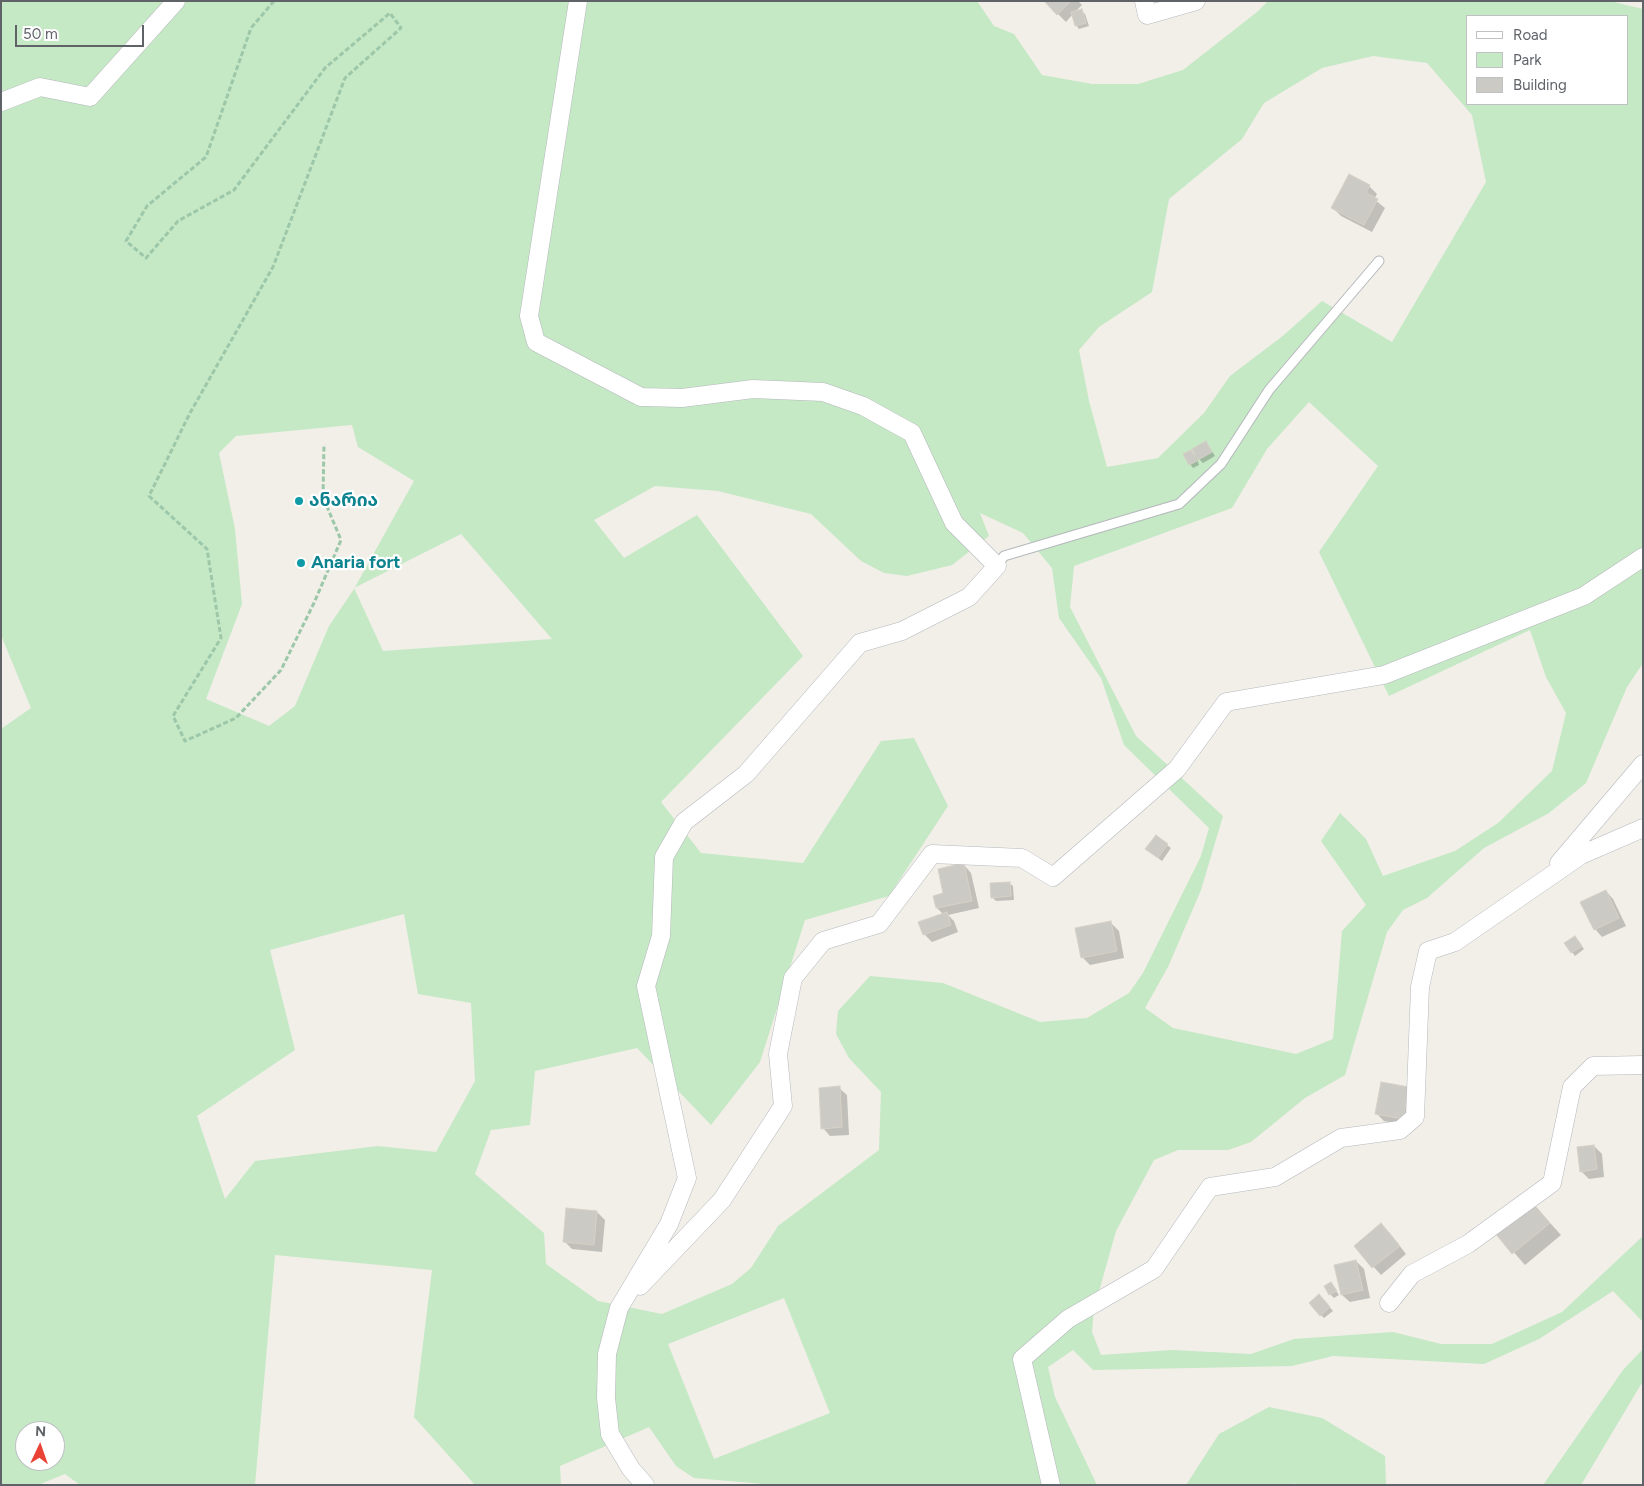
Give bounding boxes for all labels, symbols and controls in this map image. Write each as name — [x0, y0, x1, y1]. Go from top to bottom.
scale bar — [18, 15, 146, 47]
legend — [1466, 15, 1629, 105]
text: 50 m — [23, 25, 58, 43]
text: Road — [1513, 26, 1548, 44]
text: Park — [1513, 51, 1542, 69]
text: Building — [1513, 76, 1567, 94]
place label: ანარია — [309, 490, 378, 512]
marker: ანარია — [293, 495, 305, 507]
place label: Anaria fort — [311, 552, 400, 574]
marker: Anaria fort — [295, 557, 307, 569]
north arrow — [15, 1421, 65, 1471]
text: N — [35, 1423, 47, 1440]

